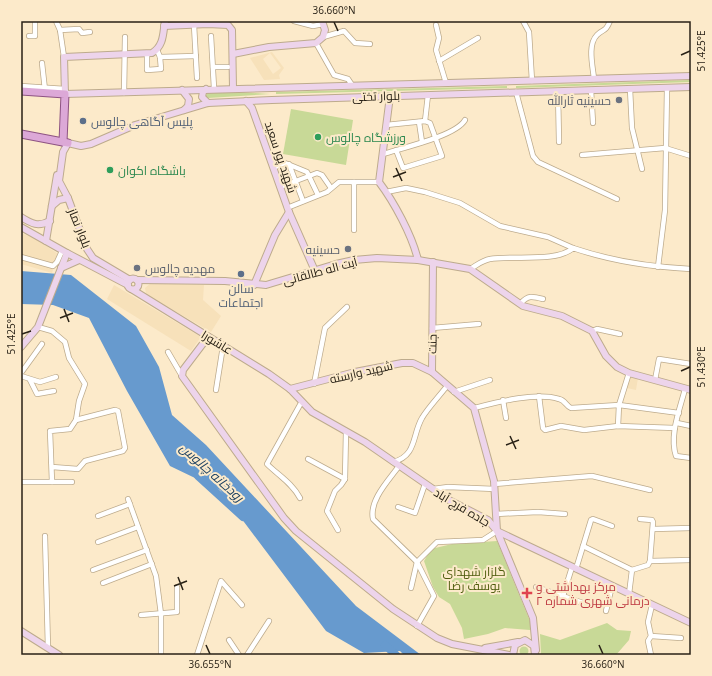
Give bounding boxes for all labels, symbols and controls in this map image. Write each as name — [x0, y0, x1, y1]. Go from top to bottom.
text: 36.660°N — [312, 3, 356, 17]
text: 51.425°E — [694, 30, 708, 72]
street label: بلوار تختی — [352, 87, 400, 105]
place label: حسینیه ثارالله — [548, 92, 611, 109]
marker: حسینیه ثارالله — [614, 95, 624, 105]
place label: پلیس آگاهی چالوس — [91, 113, 193, 131]
marker: پلیس آگاهی چالوس — [78, 116, 88, 126]
street label: شهید پور سعید — [260, 119, 301, 196]
place label: ورزشگاه چالوس — [326, 129, 406, 147]
marker: ورزشگاه چالوس — [313, 132, 323, 142]
place label: باشگاه اکوان — [118, 162, 186, 179]
marker: باشگاه اکوان — [105, 165, 115, 175]
street label: بلوار نماز — [64, 205, 96, 250]
place label: حسینیه — [305, 241, 340, 258]
marker: حسینیه — [343, 244, 353, 254]
street label: آیت اله طالقانی — [281, 253, 360, 289]
place label: مهدیه چالوس — [145, 260, 215, 278]
marker: مهدیه چالوس — [132, 263, 142, 273]
marker: سالن اجتماعات — [236, 269, 246, 279]
place label: سالن اجتماعات — [218, 280, 264, 311]
text: 51.425°E — [4, 313, 18, 355]
street label: عاشورا — [198, 326, 236, 358]
street label: جنت — [423, 334, 441, 354]
text: 51.430°E — [694, 346, 708, 388]
street label: شهید وارسته — [328, 356, 394, 388]
water label: رودخانه چالوس — [176, 439, 249, 507]
street label: جاده فرج آباد — [431, 484, 493, 530]
park label: گلزار شهدای یوسف رضا — [442, 563, 506, 594]
place label: مرکز بهداشتی و درمانی شهری شماره ۲ — [536, 578, 650, 609]
marker: مرکز بهداشتی و درمانی شهری شماره ۲ — [521, 587, 533, 599]
text: 36.655°N — [188, 657, 232, 671]
text: 36.660°N — [581, 657, 625, 671]

